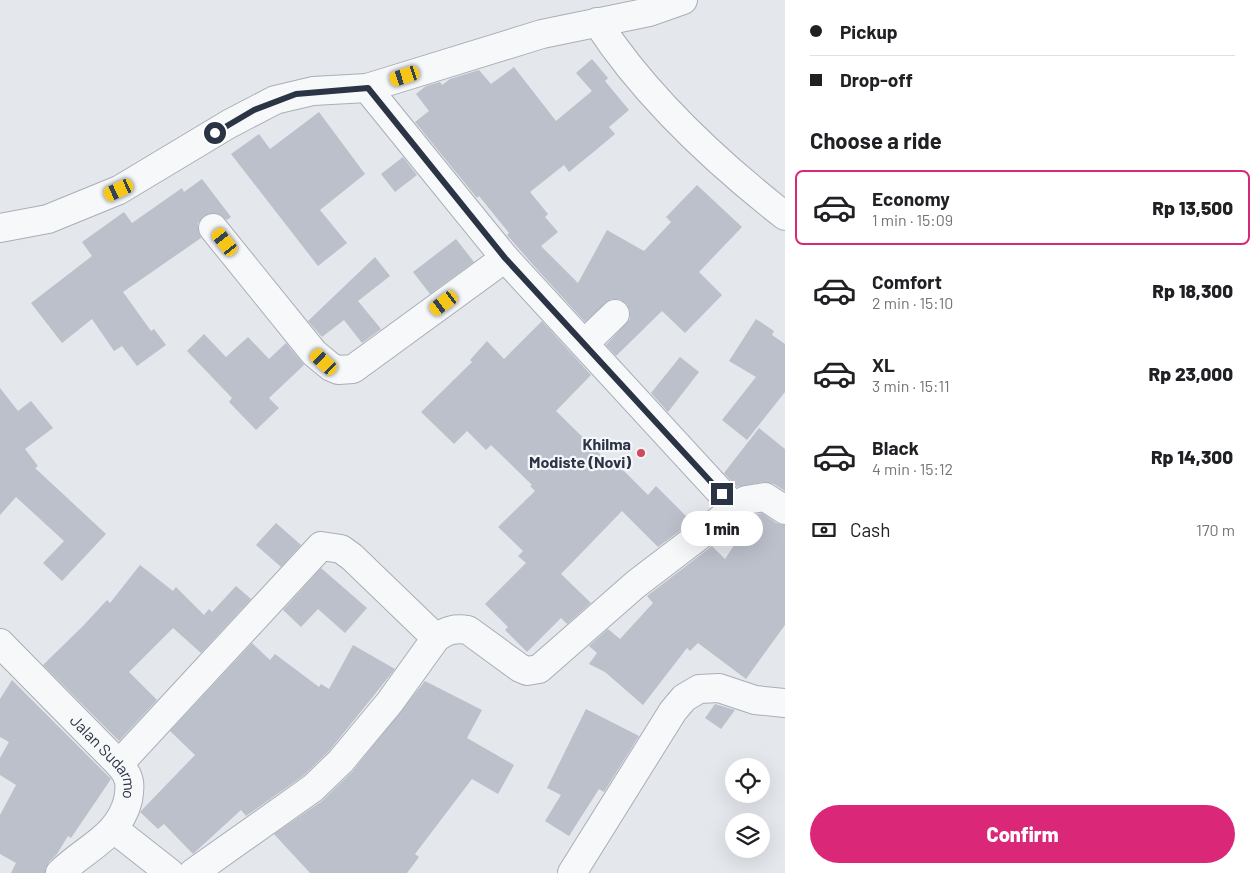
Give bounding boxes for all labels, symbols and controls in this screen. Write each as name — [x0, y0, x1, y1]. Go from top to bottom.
text: Pickup — [840, 20, 898, 43]
car — [388, 64, 421, 88]
text: Drop-off — [840, 68, 913, 91]
route start — [204, 122, 226, 144]
text: Choose a ride — [810, 127, 942, 153]
car — [102, 177, 135, 203]
icon: car — [812, 185, 857, 230]
text: Economy — [872, 187, 950, 210]
text: Rp 13,500 — [1152, 196, 1233, 219]
text: 1 min · 15:09 — [872, 210, 953, 229]
car — [209, 226, 240, 258]
icon: car — [812, 268, 857, 313]
text: Comfort — [872, 270, 942, 293]
text: Rp 18,300 — [1152, 279, 1233, 302]
car — [427, 288, 460, 318]
text: 2 min · 15:10 — [872, 293, 953, 312]
car — [307, 346, 340, 378]
icon: car — [812, 351, 857, 396]
text: XL — [872, 353, 895, 376]
text: Rp 23,000 — [1149, 362, 1233, 385]
text: 3 min · 15:11 — [872, 376, 950, 395]
place label: Khilma Modiste (Novi) — [529, 434, 631, 471]
icon: car — [812, 434, 857, 479]
text: Black — [872, 436, 919, 459]
text: Rp 14,300 — [1151, 445, 1233, 468]
marker: Khilma Modiste (Novi) — [635, 447, 647, 459]
text: 4 min · 15:12 — [872, 459, 953, 478]
route end — [711, 483, 733, 505]
callout: 1 min — [681, 512, 763, 546]
icon: cash — [810, 516, 838, 544]
text: Cash — [850, 518, 891, 541]
text: 1 min — [704, 519, 740, 538]
text: 170 m — [1196, 520, 1235, 539]
street label: Jalan Sudarmo — [67, 710, 140, 800]
map controls — [725, 758, 770, 858]
button: locate — [725, 758, 770, 803]
button: Confirm — [810, 805, 1235, 863]
button: layers — [725, 813, 770, 858]

